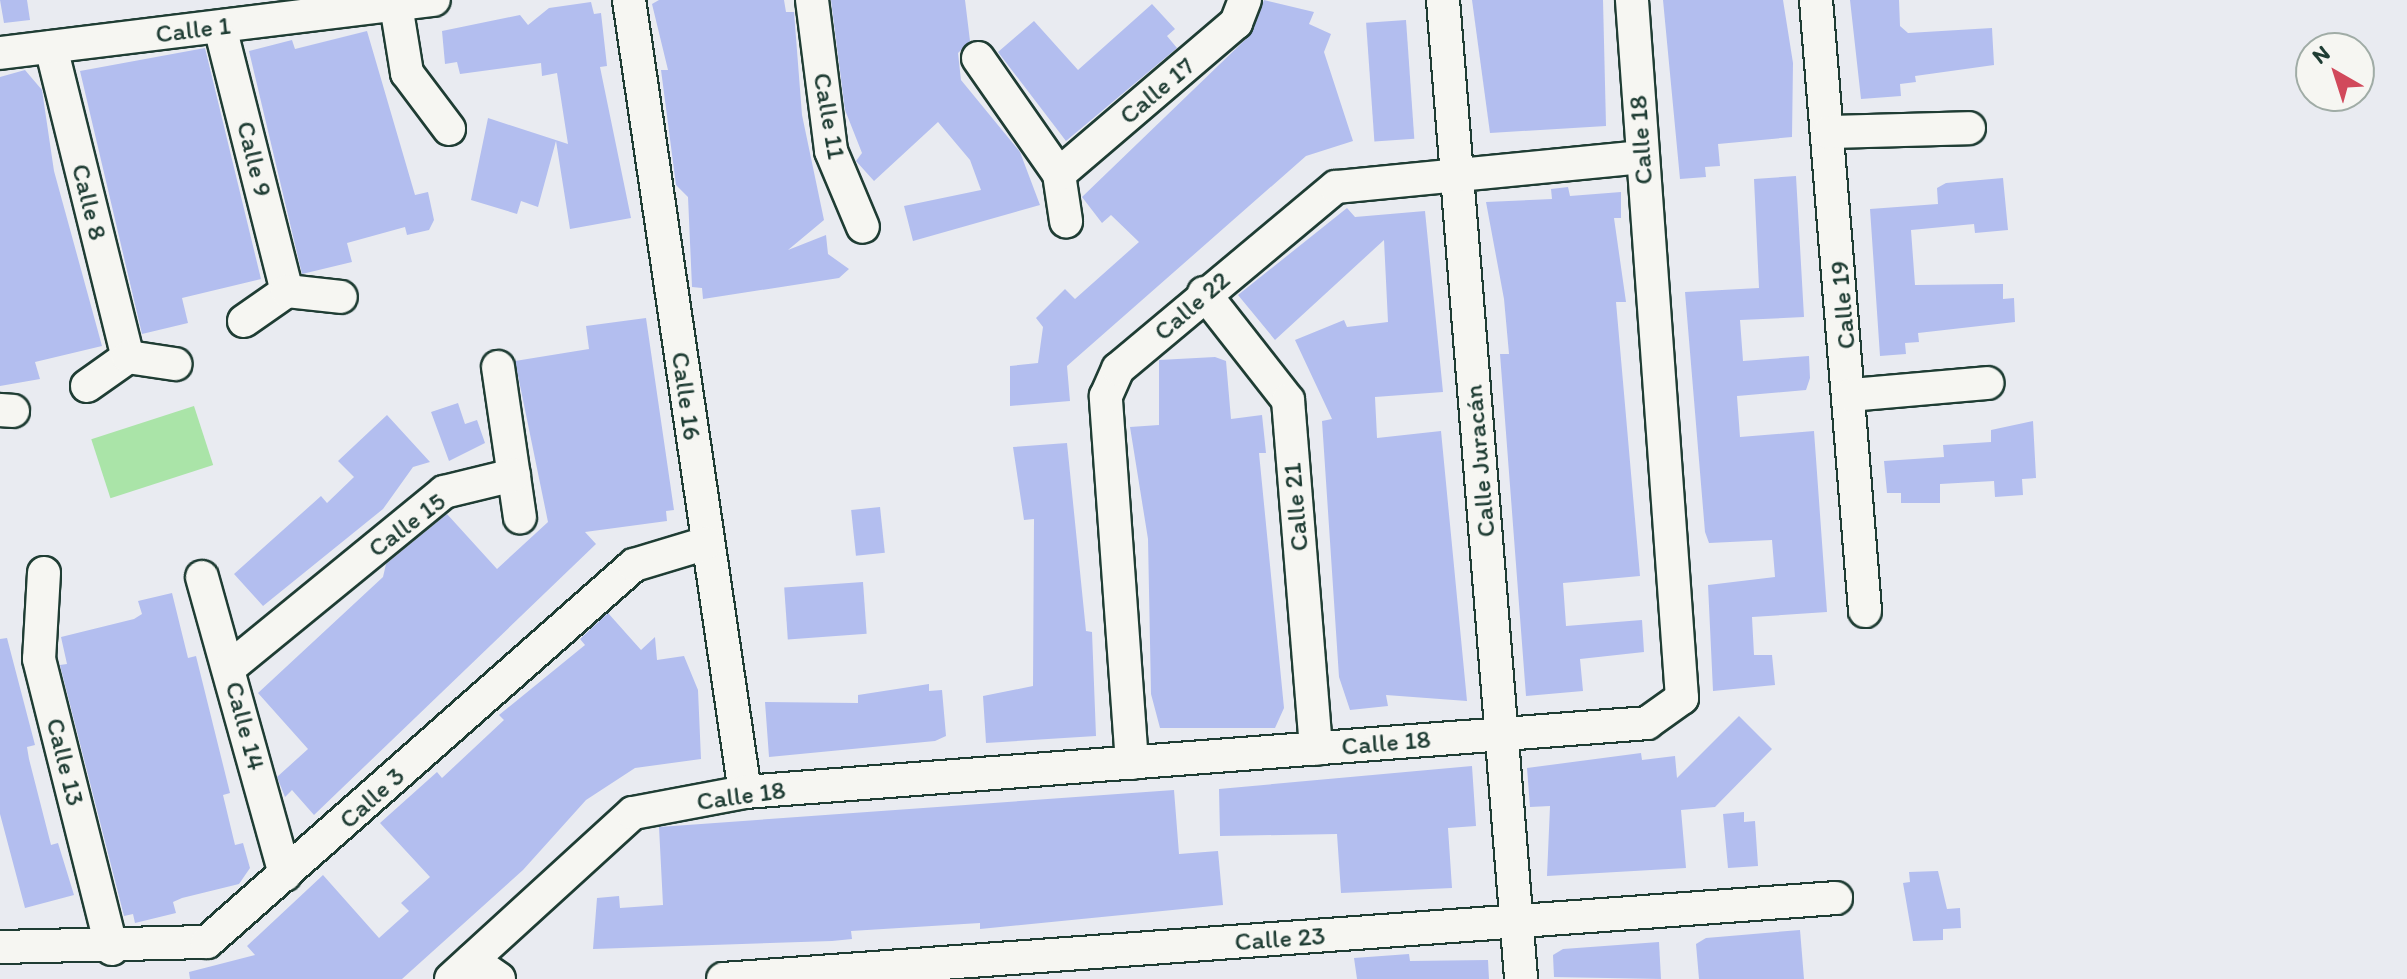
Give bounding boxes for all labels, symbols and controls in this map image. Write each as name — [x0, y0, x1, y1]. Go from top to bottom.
street label: Calle 1 — [154, 10, 232, 50]
north arrow — [2295, 32, 2375, 112]
text: N — [2307, 39, 2335, 70]
street label: Calle 17 — [1113, 51, 1201, 131]
street label: Calle 11 — [806, 70, 852, 162]
street label: Calle 18 — [1622, 94, 1660, 186]
street label: Calle 9 — [230, 118, 278, 200]
street label: Calle 8 — [64, 161, 114, 243]
street label: Calle 19 — [1824, 259, 1862, 351]
street label: Calle 22 — [1148, 265, 1236, 347]
street label: Calle 16 — [664, 350, 708, 442]
street label: Calle Juracán — [1458, 383, 1502, 539]
street label: Calle 21 — [1277, 461, 1315, 553]
street label: Calle 15 — [362, 486, 452, 564]
street label: Calle 14 — [218, 678, 272, 774]
street label: Calle 13 — [39, 715, 91, 809]
street label: Calle 18 — [1340, 724, 1432, 762]
street label: Calle 3 — [333, 761, 411, 835]
street label: Calle 18 — [695, 774, 787, 818]
street label: Calle 23 — [1234, 920, 1326, 958]

